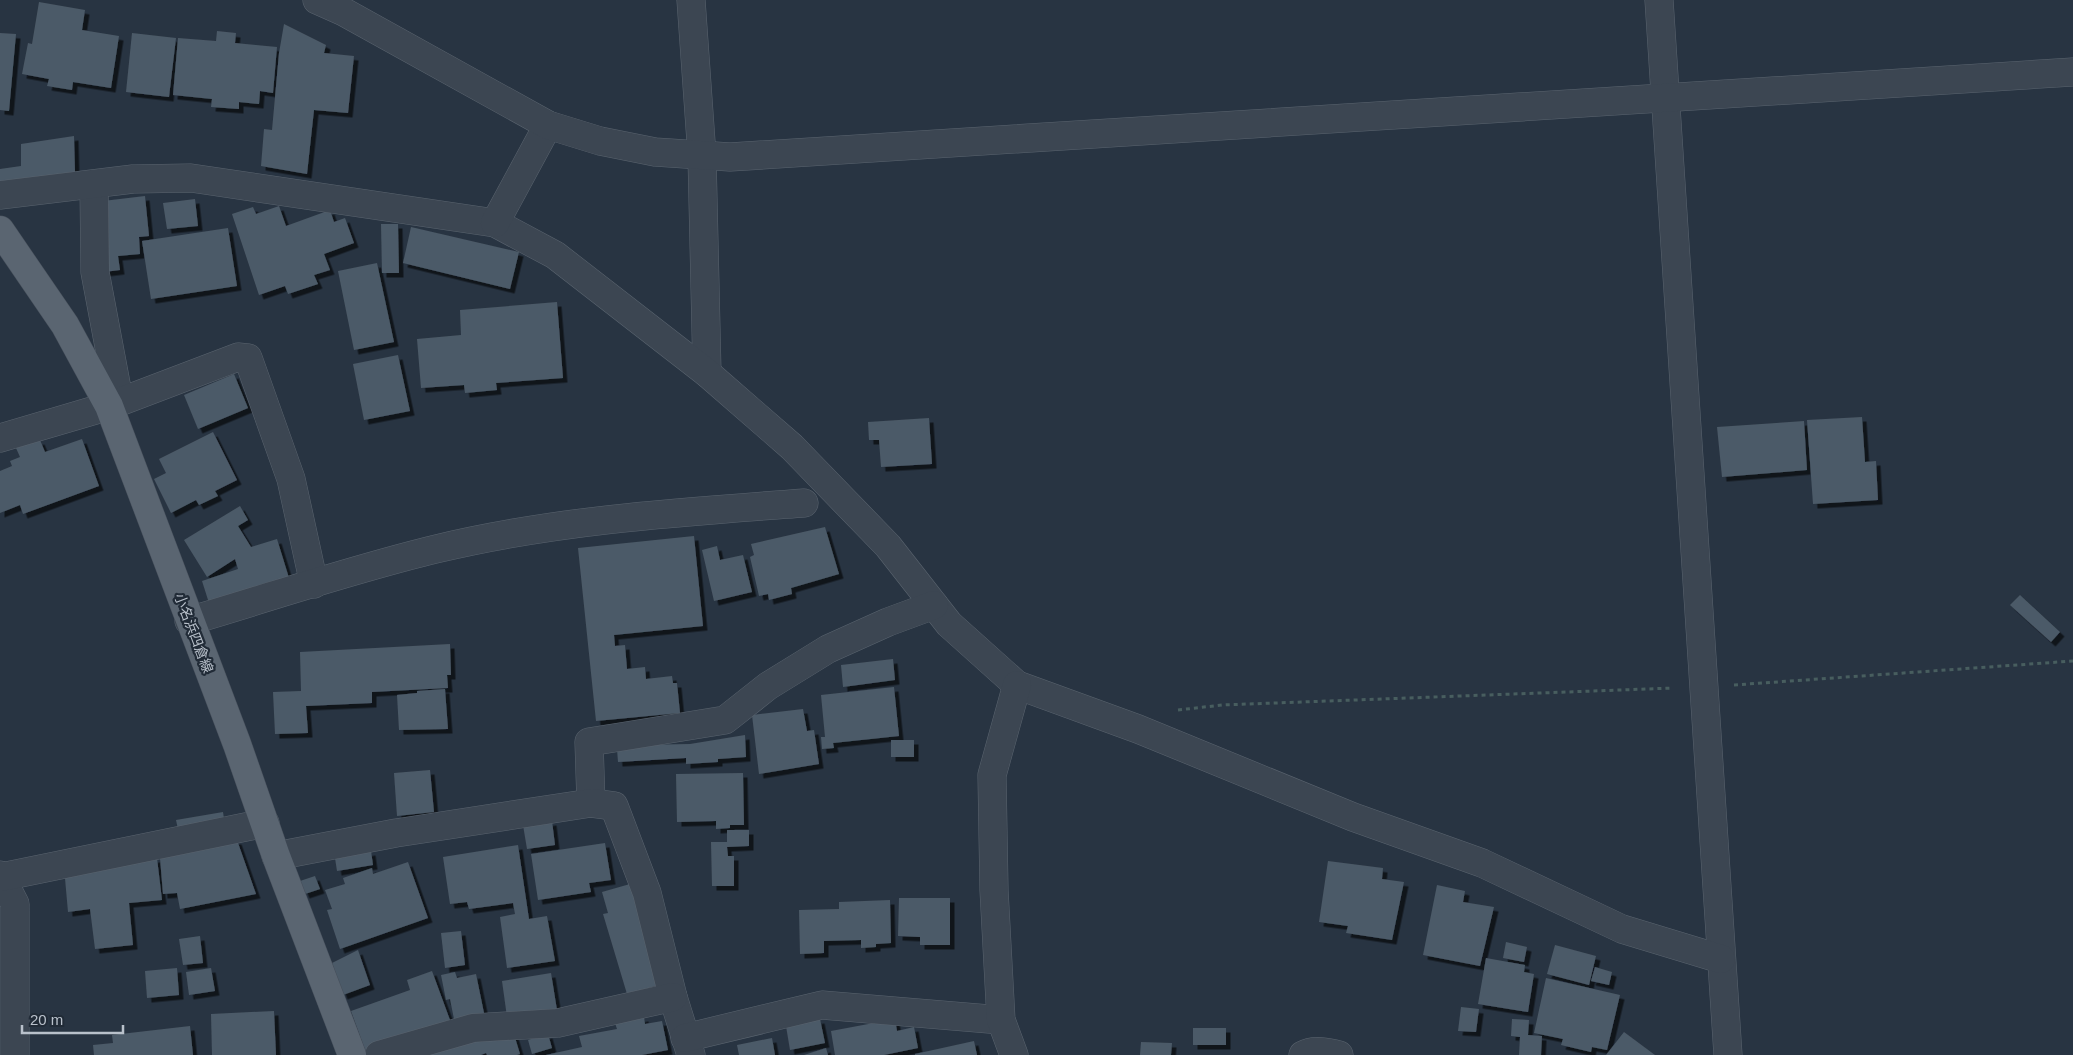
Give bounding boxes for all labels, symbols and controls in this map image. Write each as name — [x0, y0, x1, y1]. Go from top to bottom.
street label: 小名浜四倉線 — [171, 591, 217, 675]
scale bar — [22, 1002, 124, 1034]
text: 20 m — [30, 1011, 63, 1028]

